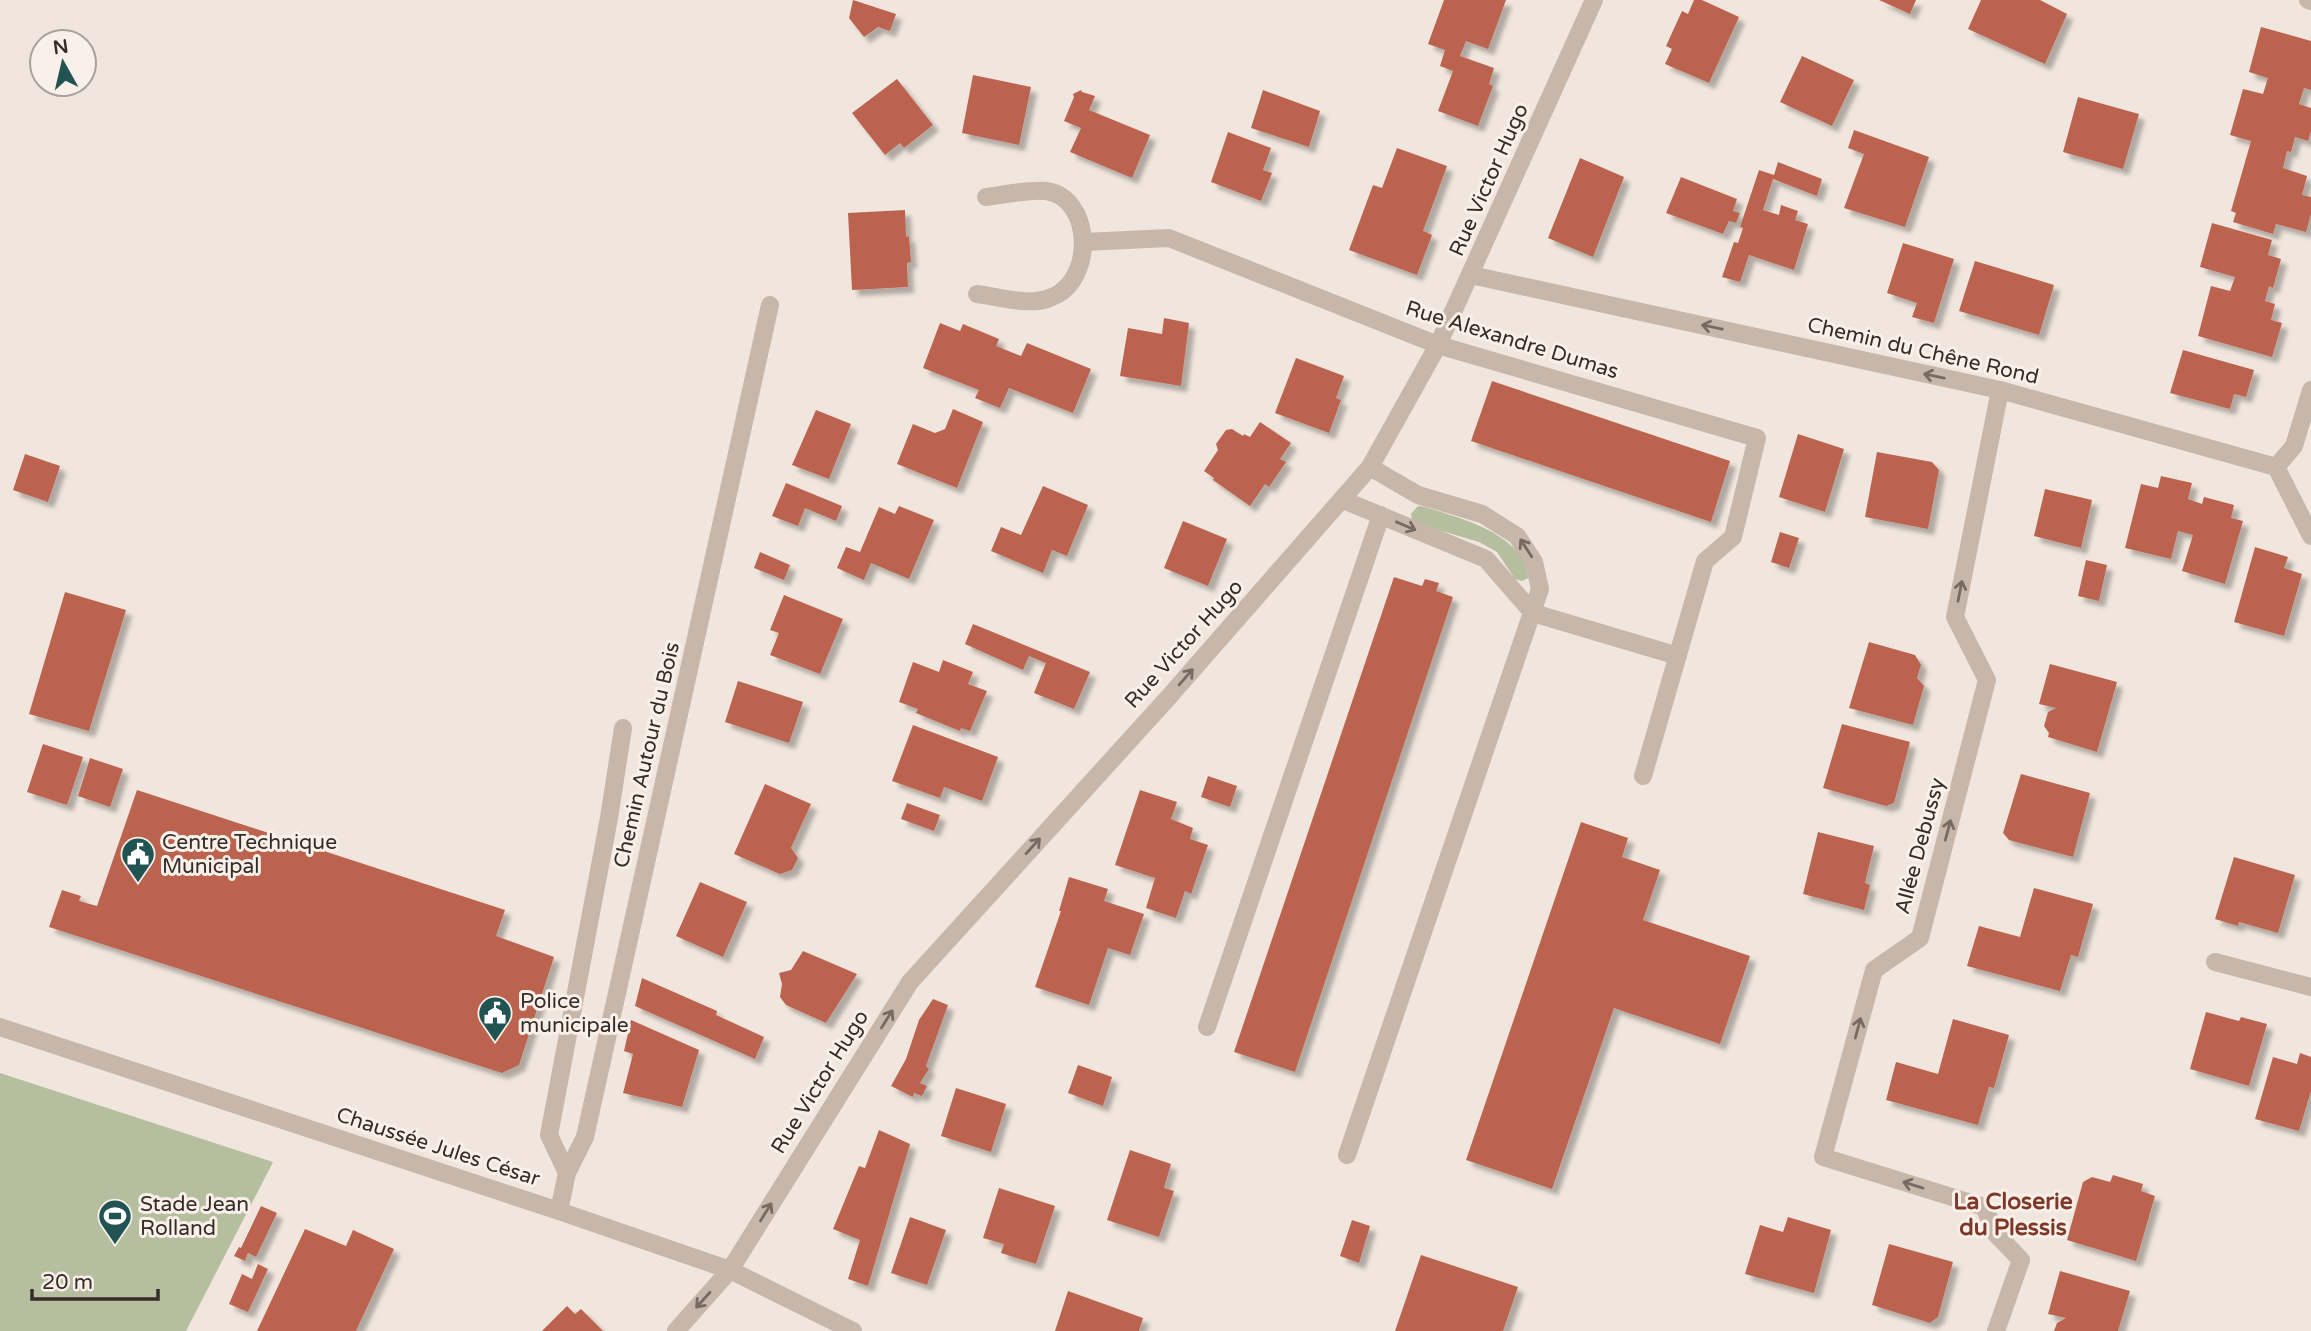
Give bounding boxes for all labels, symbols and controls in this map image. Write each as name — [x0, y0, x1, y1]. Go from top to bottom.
north arrow — [28, 28, 98, 98]
text: N — [52, 35, 70, 59]
street label: Rue Victor Hugo — [1444, 100, 1534, 260]
street label: Rue Alexandre Dumas — [1402, 296, 1622, 384]
street label: Chemin du Chêne Rond — [1805, 312, 2041, 390]
one-way arrow — [1701, 319, 1723, 332]
one-way arrow — [1923, 368, 1946, 382]
one-way arrow — [1395, 520, 1416, 533]
one-way arrow — [1518, 539, 1532, 559]
street label: Rue Victor Hugo — [1120, 575, 1248, 713]
one-way arrow — [1954, 580, 1967, 603]
street label: Chemin Autour du Bois — [609, 640, 685, 870]
one-way arrow — [1178, 669, 1194, 687]
street label: Allée Debussy — [1890, 775, 1950, 917]
one-way arrow — [1942, 819, 1955, 841]
place label: Centre Technique Municipal — [162, 830, 337, 879]
public building icon: Centre Technique Municipal — [119, 835, 157, 884]
one-way arrow — [1025, 838, 1042, 855]
place label: Police municipale — [520, 989, 629, 1038]
public building icon: Police municipale — [476, 994, 514, 1043]
street label: Rue Victor Hugo — [766, 1006, 874, 1158]
one-way arrow — [880, 1010, 894, 1030]
one-way arrow — [1853, 1017, 1866, 1039]
street label: Chaussée Jules César — [333, 1102, 543, 1192]
one-way arrow — [1902, 1177, 1924, 1190]
district label: La Closerie du Plessis — [1953, 1188, 2073, 1242]
place label: Stade Jean Rolland — [140, 1192, 249, 1241]
sports icon: Stade Jean Rolland — [96, 1197, 134, 1246]
one-way arrow — [759, 1203, 774, 1222]
scale bar — [32, 1258, 158, 1302]
text: 20 m — [42, 1270, 93, 1295]
one-way arrow — [695, 1291, 711, 1309]

